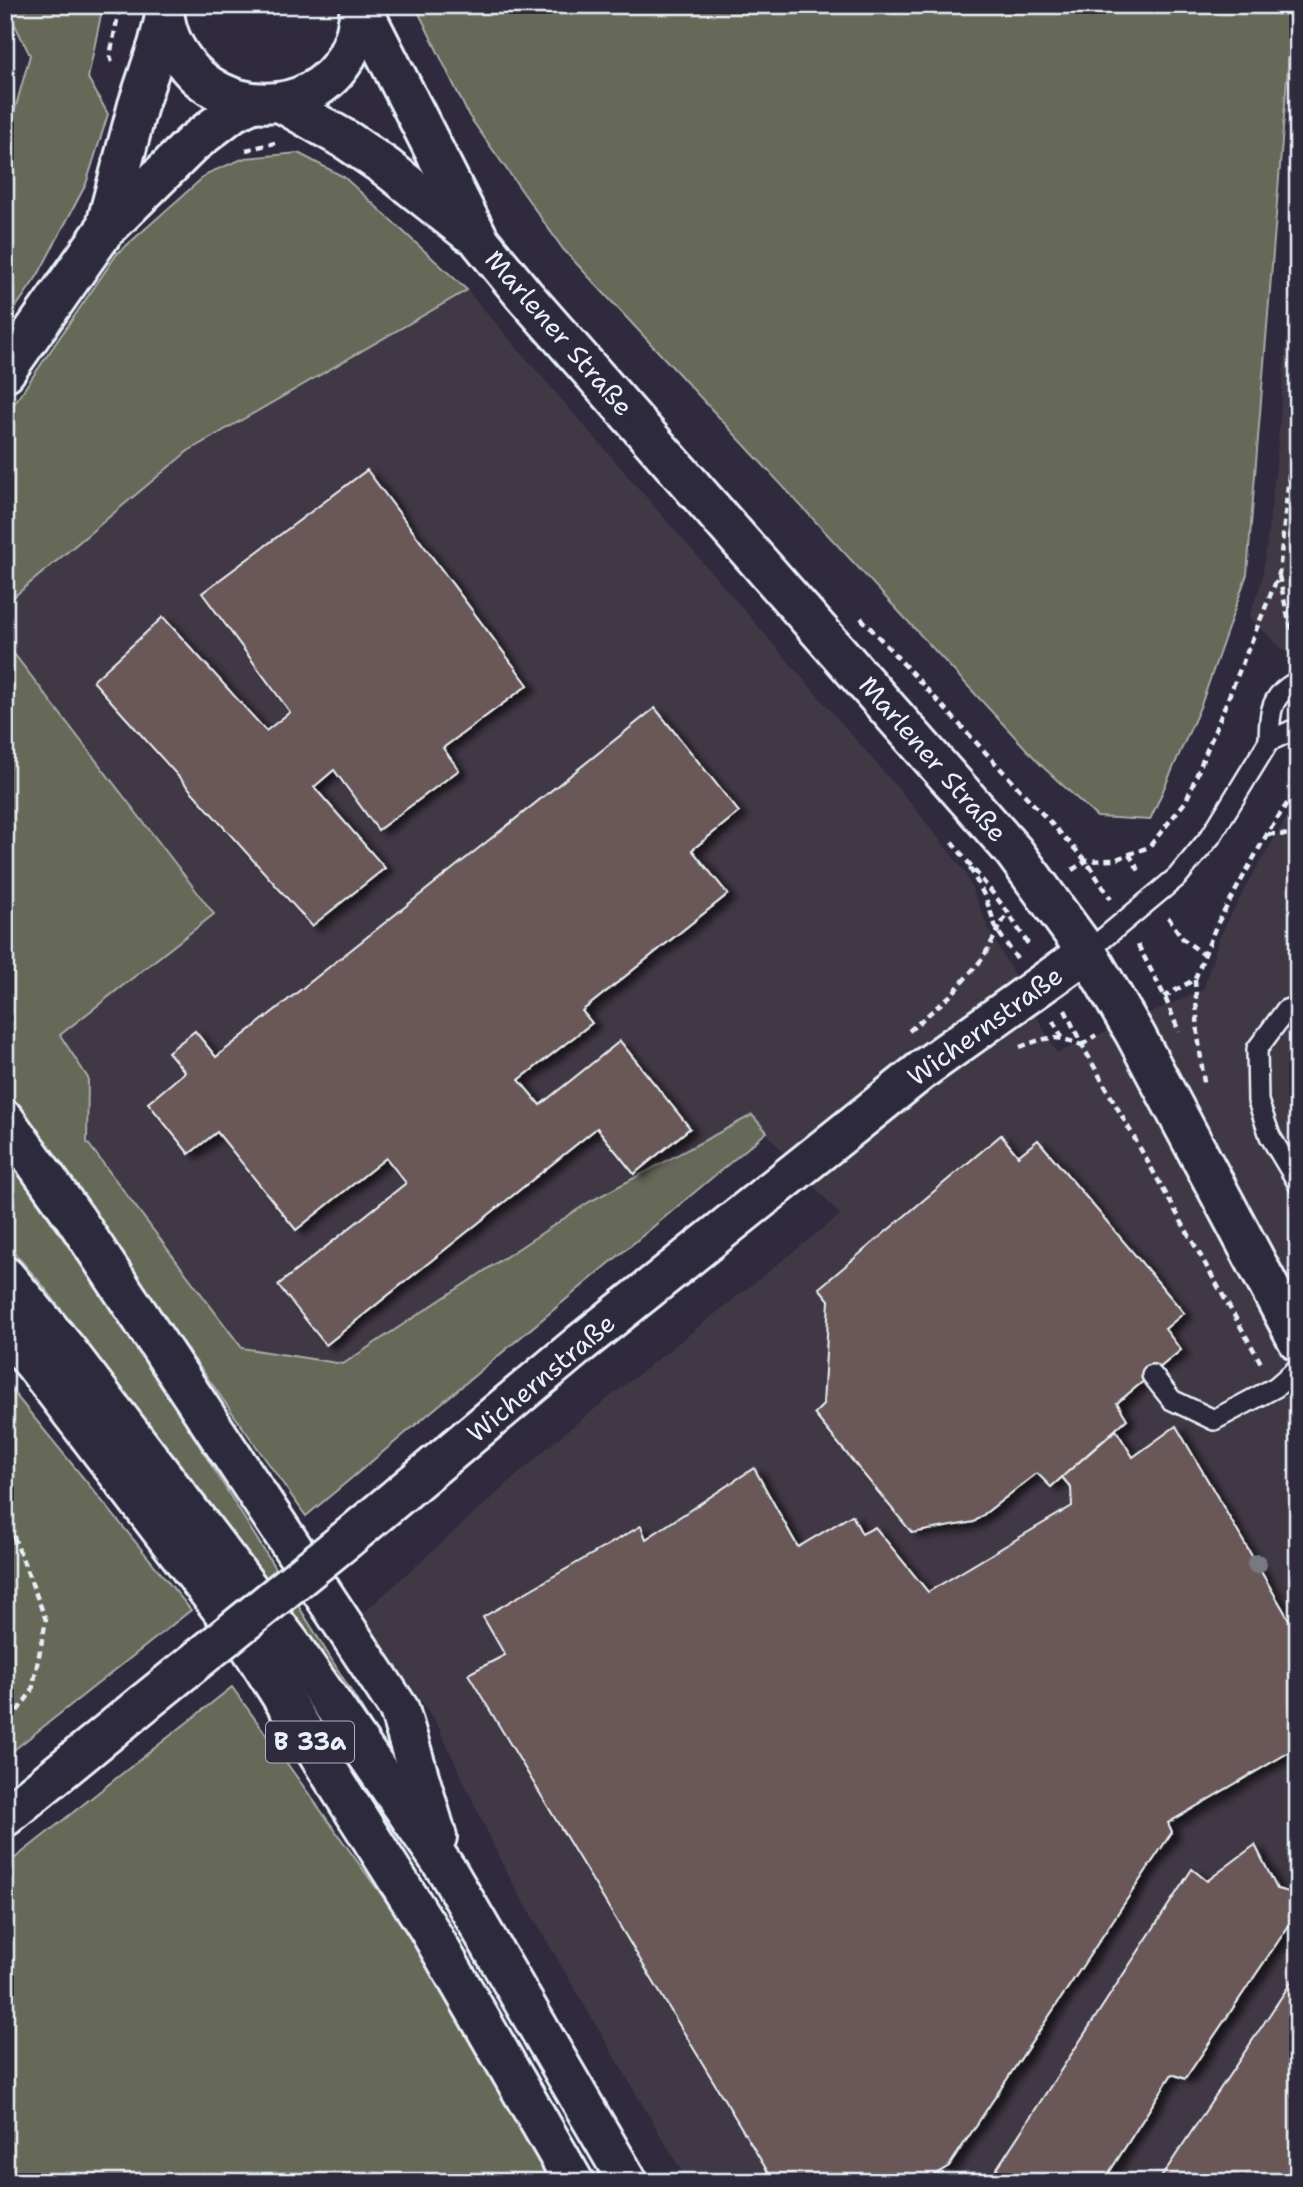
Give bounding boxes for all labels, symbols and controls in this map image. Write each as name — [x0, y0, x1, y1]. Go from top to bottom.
street label: Marlener Straße — [477, 242, 641, 423]
street label: Marlener Straße — [851, 668, 1015, 849]
street label: Wichernstraße — [900, 957, 1069, 1094]
street label: Wichernstraße — [459, 1305, 622, 1450]
road number: B 33a — [266, 1722, 354, 1762]

